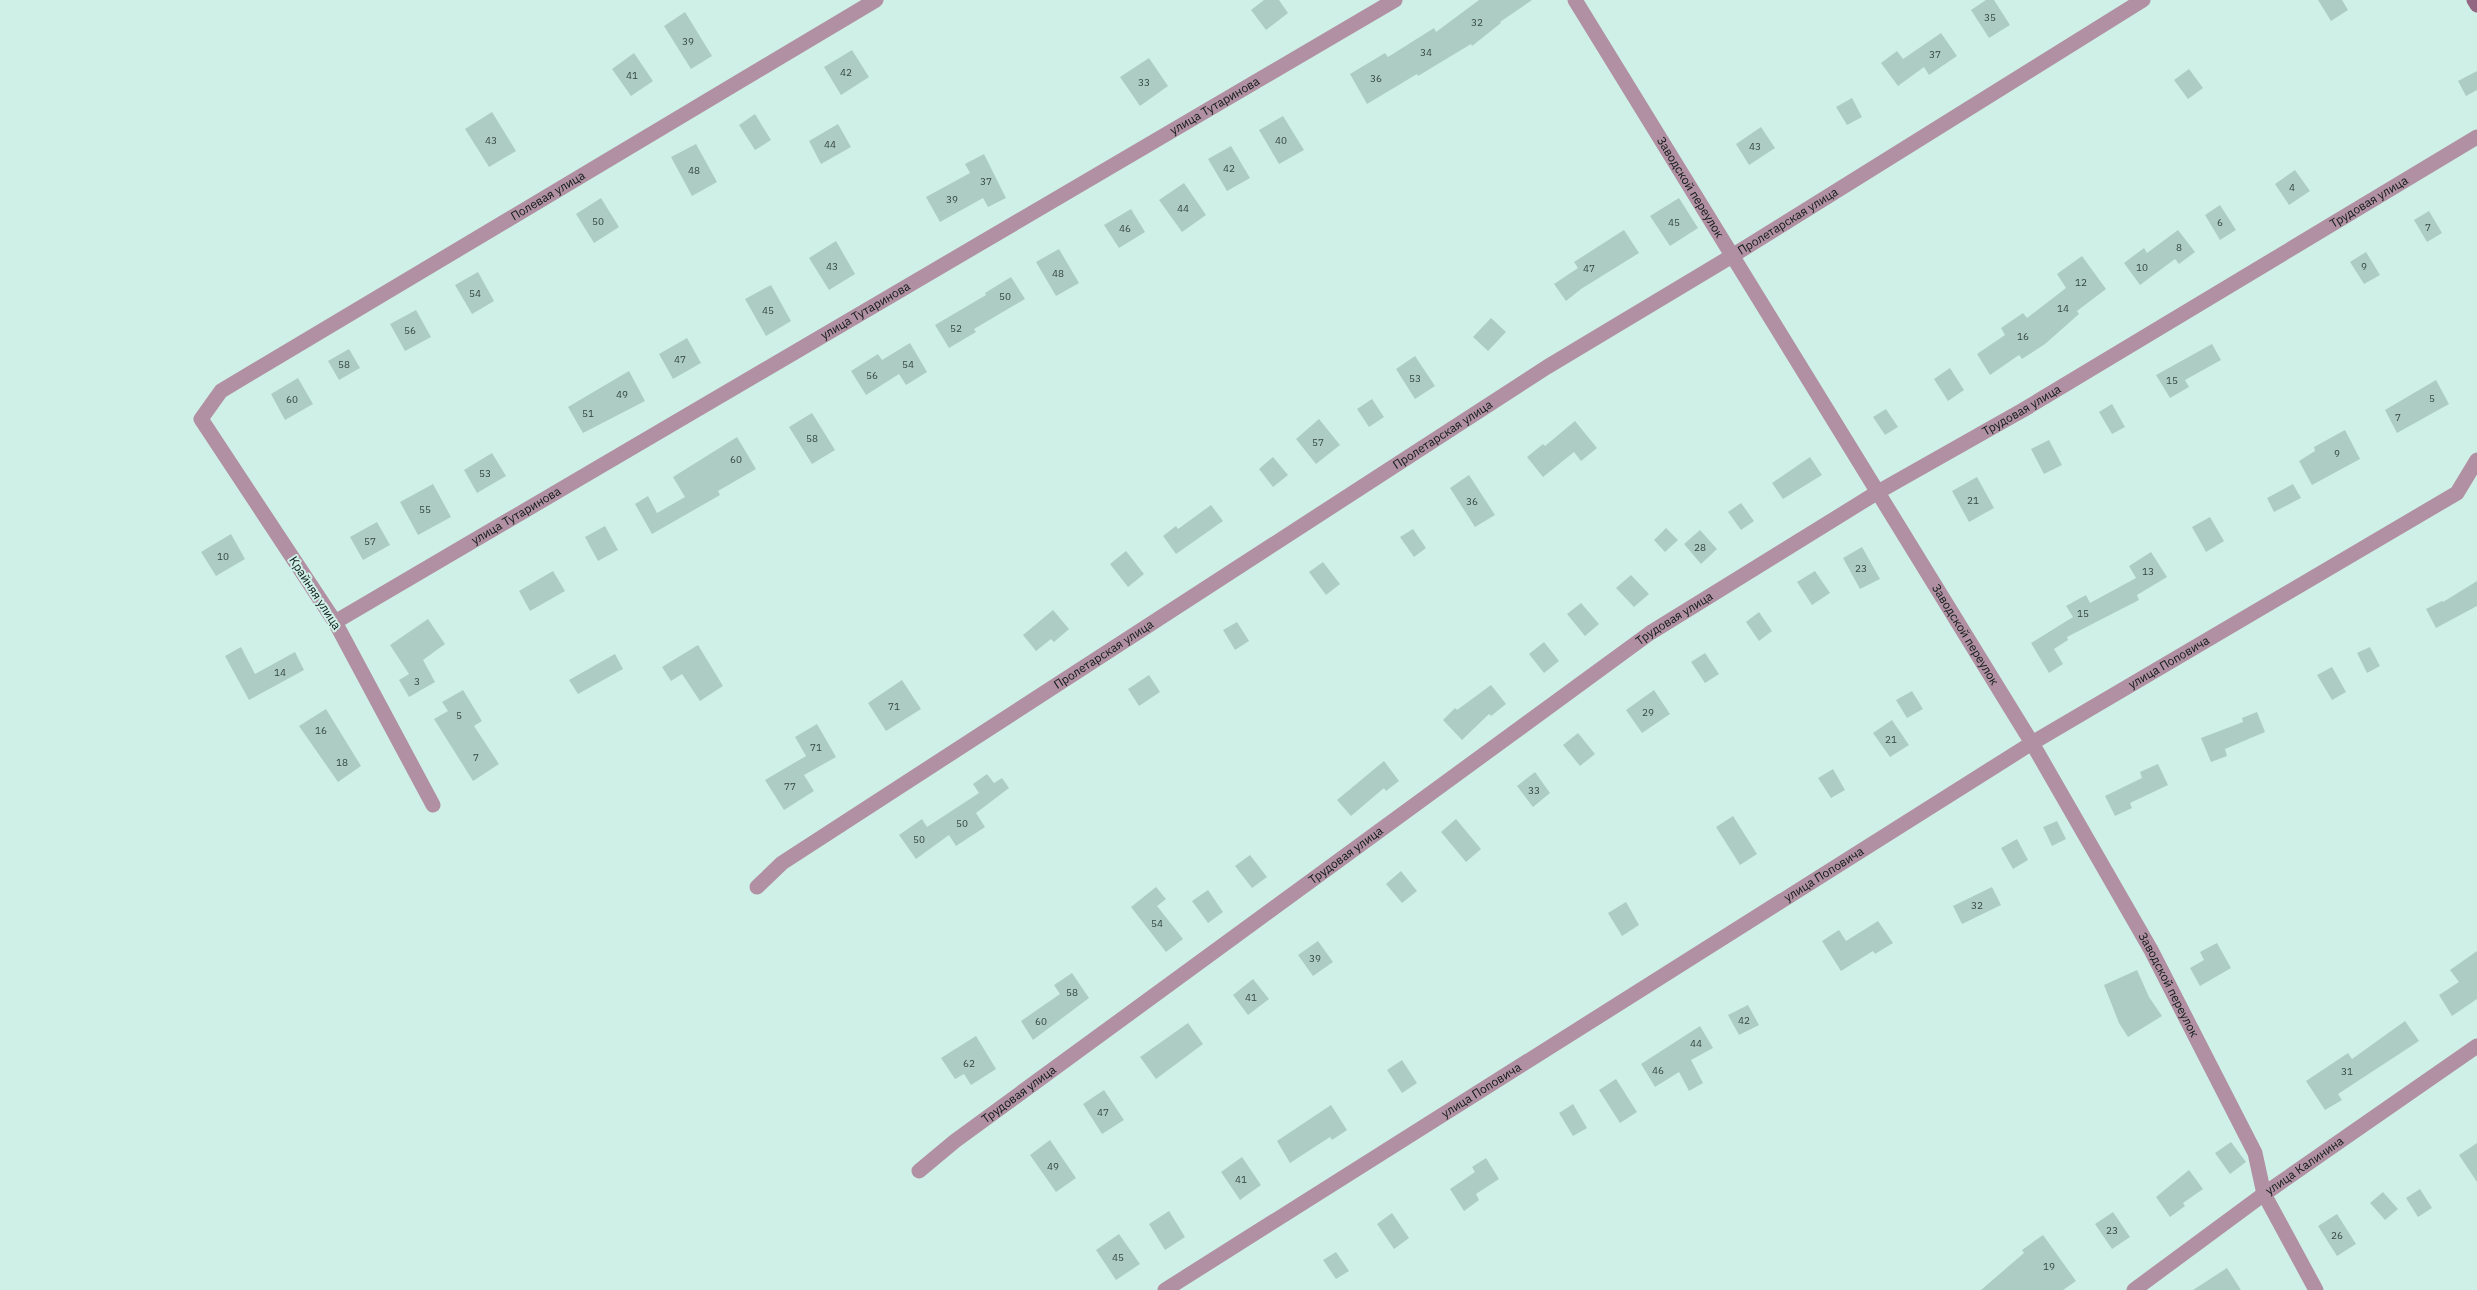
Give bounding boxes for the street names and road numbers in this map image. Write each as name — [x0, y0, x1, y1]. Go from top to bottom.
street label: улица Тутаринова — [1167, 73, 1262, 137]
street label: Заводской переулок — [1654, 134, 1728, 241]
street label: Полевая улица — [508, 167, 588, 223]
street label: Трудовая улица — [2327, 172, 2411, 231]
street label: Пролетарская улица — [1735, 184, 1841, 258]
street label: улица Тутаринова — [818, 278, 913, 342]
street label: Трудовая улица — [1979, 381, 2064, 439]
street label: Пролетарская улица — [1390, 396, 1495, 472]
street label: улица Тутаринова — [468, 483, 564, 547]
street label: Крайняя улица — [286, 553, 345, 633]
street label: Заводской переулок — [1929, 581, 2003, 688]
street label: Трудовая улица — [1632, 588, 1716, 648]
street label: Пролетарская улица — [1051, 616, 1156, 692]
street label: улица Поповича — [2125, 632, 2212, 692]
street label: Трудовая улица — [1305, 822, 1386, 887]
street label: улица Поповича — [1781, 843, 1867, 905]
street label: Заводской переулок — [2135, 929, 2203, 1040]
street label: улица Поповича — [1438, 1059, 1524, 1121]
street label: Трудовая улица — [978, 1061, 1059, 1126]
street label: улица Калинина — [2262, 1133, 2347, 1198]

